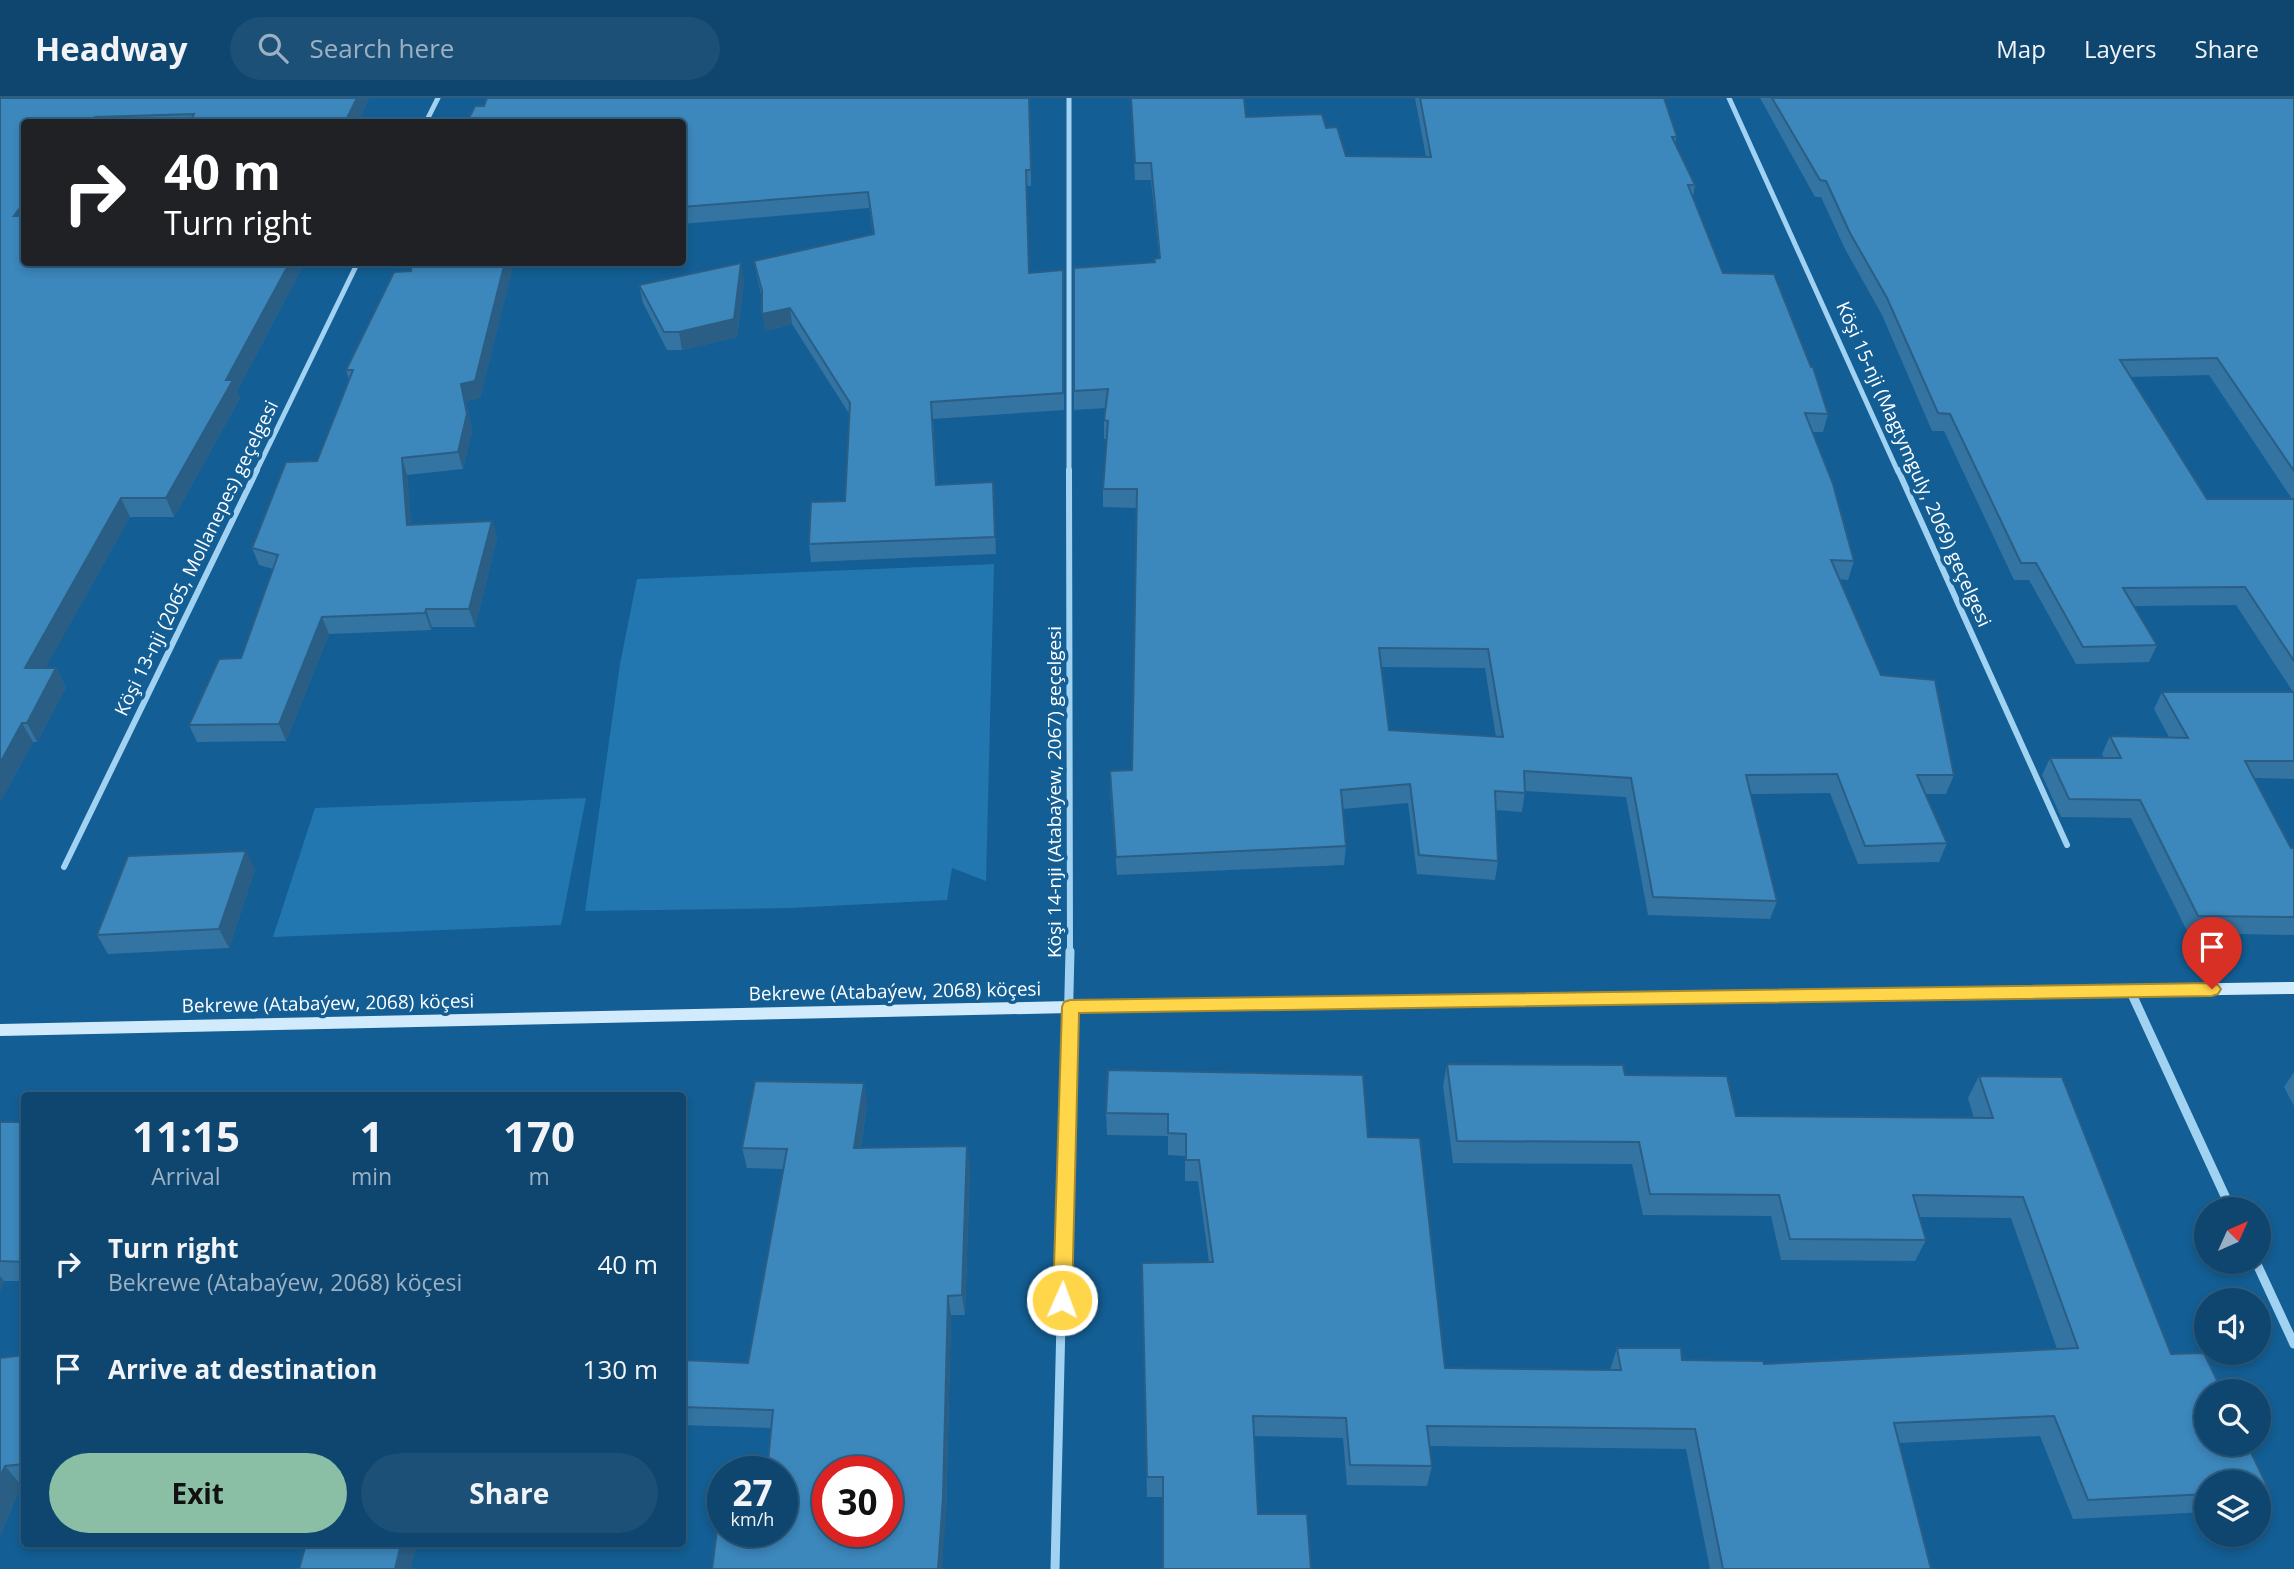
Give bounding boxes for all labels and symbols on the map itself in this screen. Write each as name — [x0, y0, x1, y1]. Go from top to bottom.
street label: Köşi 15-nji (Magtymguly, 2069) geçelgesi — [1830, 297, 1998, 631]
street label: Köşi 13-nji (2065, Mollanepes) geçelgesi — [108, 396, 284, 720]
street label: Köşi 14-nji (Atabaýew, 2067) geçelgesi — [1041, 626, 1067, 958]
pin — [2182, 917, 2242, 989]
street label: Bekrewe (Atabaýew, 2068) köçesi — [748, 975, 1042, 1007]
street label: Bekrewe (Atabaýew, 2068) köçesi — [181, 987, 475, 1019]
north arrow — [2194, 1197, 2272, 1274]
position arrow — [1025, 1263, 1099, 1337]
speed limit sign: 30 — [812, 1456, 903, 1547]

